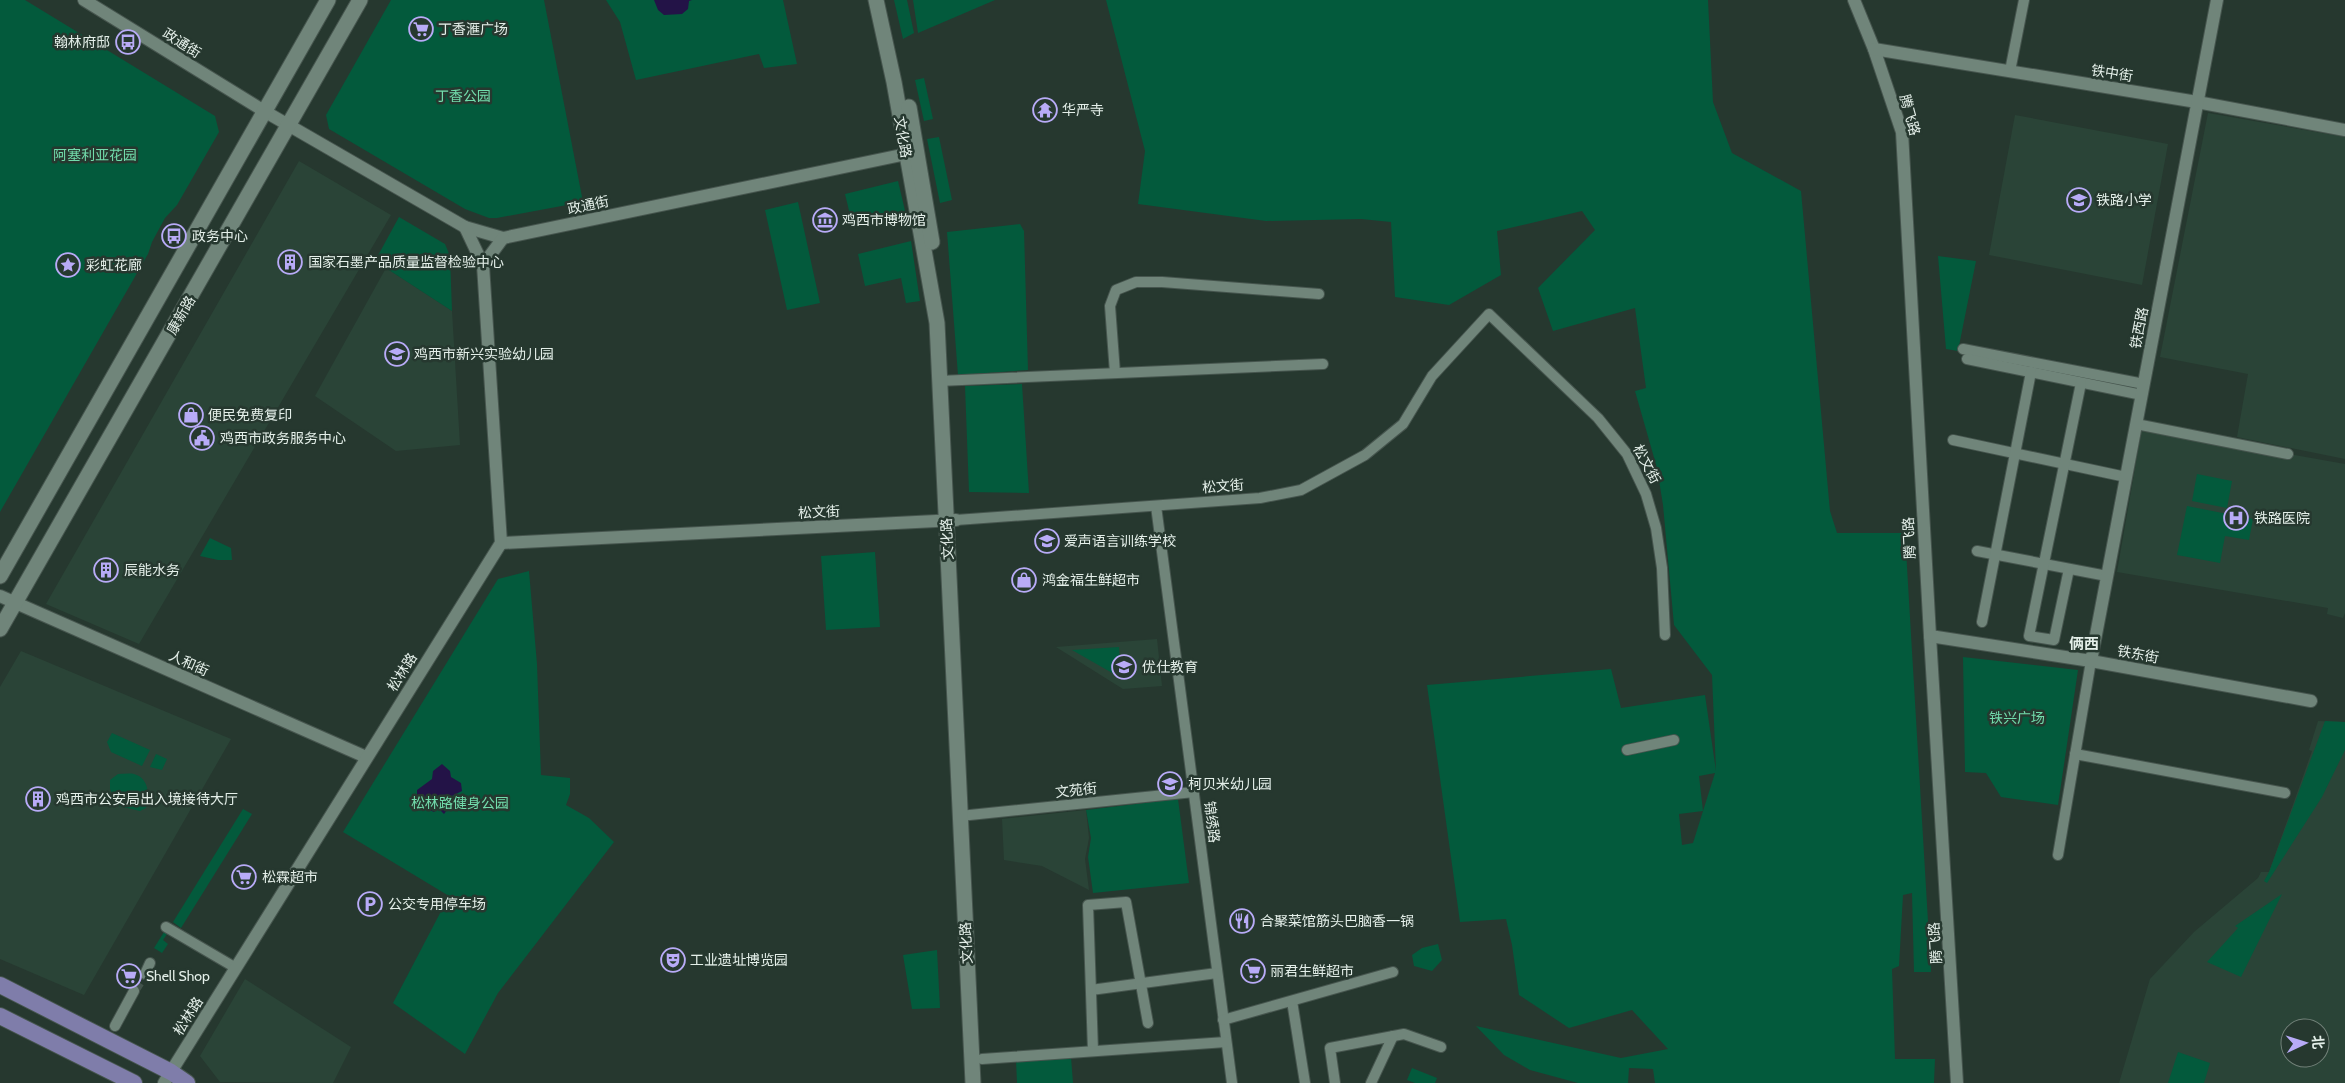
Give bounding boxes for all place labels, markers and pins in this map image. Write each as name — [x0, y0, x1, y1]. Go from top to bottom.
supermarket icon: 丁香滙广场 — [408, 16, 434, 42]
place label: 丁香滙广场 — [438, 20, 508, 38]
bus stop icon: 翰林府邸 — [115, 29, 141, 55]
place label: 翰林府邸 — [54, 33, 110, 51]
temple icon: 华严寺 — [1032, 97, 1058, 123]
place label: 华严寺 — [1062, 101, 1104, 119]
school or university icon: 铁路小学 — [2066, 187, 2092, 213]
place label: 铁路小学 — [2096, 191, 2152, 209]
museum icon: 鸡西市博物馆 — [812, 207, 838, 233]
place label: 鸡西市博物馆 — [842, 211, 926, 229]
bus stop icon: 政务中心 — [161, 223, 187, 249]
place label: 政务中心 — [192, 227, 248, 245]
building icon: 国家石墨产品质量监督检验中心 — [277, 249, 303, 275]
place icon: 彩虹花廊 — [55, 252, 81, 278]
place label: 国家石墨产品质量监督检验中心 — [308, 253, 504, 271]
place label: 彩虹花廊 — [86, 256, 142, 274]
school or university icon: 鸡西市新兴实验幼儿园 — [384, 341, 410, 367]
place label: 鸡西市新兴实验幼儿园 — [414, 345, 554, 363]
shop icon: 便民免费复印 — [178, 402, 204, 428]
place label: 便民免费复印 — [208, 406, 292, 424]
public building icon: 鸡西市政务服务中心 — [189, 425, 215, 451]
place label: 鸡西市政务服务中心 — [220, 429, 346, 447]
hospital icon: 铁路医院 — [2223, 505, 2249, 531]
place label: 铁路医院 — [2254, 509, 2310, 527]
school or university icon: 爱声语言训练学校 — [1034, 528, 1060, 554]
place label: 爱声语言训练学校 — [1064, 532, 1176, 550]
building icon: 辰能水务 — [93, 557, 119, 583]
place label: 辰能水务 — [124, 561, 180, 579]
shop icon: 鸿金福生鲜超市 — [1011, 567, 1037, 593]
place label: 鸿金福生鲜超市 — [1042, 571, 1140, 589]
school or university icon: 优仕教育 — [1111, 654, 1137, 680]
place label: 优仕教育 — [1142, 658, 1198, 676]
school or university icon: 柯贝米幼儿园 — [1157, 771, 1183, 797]
place label: 柯贝米幼儿园 — [1188, 775, 1272, 793]
building icon: 鸡西市公安局出入境接待大厅 — [25, 786, 51, 812]
place label: 鸡西市公安局出入境接待大厅 — [56, 790, 238, 808]
supermarket icon: 松霖超市 — [231, 864, 257, 890]
place label: 松霖超市 — [262, 868, 318, 886]
parking icon: 公交专用停车场 — [357, 891, 383, 917]
place label: 公交专用停车场 — [388, 895, 486, 913]
restaurant icon: 合聚菜馆筋头巴脑香一锅 — [1229, 908, 1255, 934]
place label: 合聚菜馆筋头巴脑香一锅 — [1260, 912, 1414, 930]
theatre icon: 工业遗址博览园 — [660, 947, 686, 973]
place label: 工业遗址博览园 — [690, 951, 788, 969]
supermarket icon: 丽君生鲜超市 — [1240, 958, 1266, 984]
place label: 丽君生鲜超市 — [1270, 962, 1354, 980]
supermarket icon: Shell Shop — [116, 963, 142, 989]
place label: Shell Shop — [146, 967, 210, 985]

